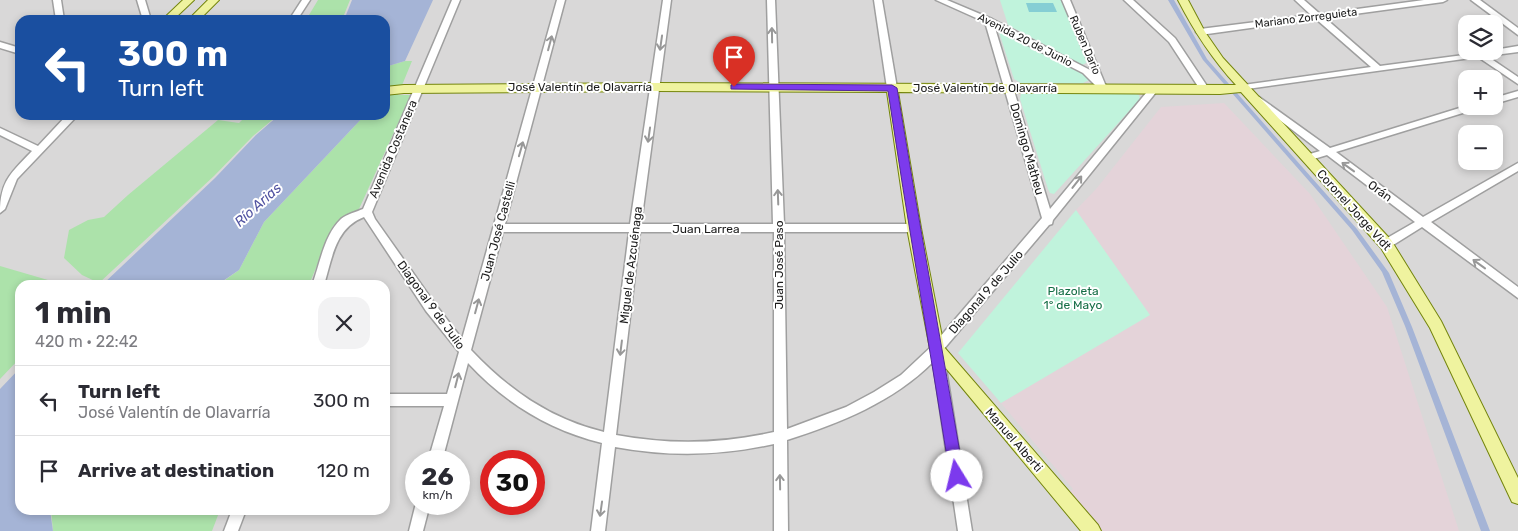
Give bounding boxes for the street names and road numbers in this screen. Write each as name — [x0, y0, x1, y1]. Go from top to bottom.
street label: Mariano Zorreguieta — [1254, 5, 1358, 31]
street label: Avenida 20 de Junio — [976, 10, 1074, 70]
street label: Ruben Dario — [1067, 14, 1103, 76]
street label: José Valentín de Olavarría — [508, 80, 652, 94]
street label: José Valentín de Olavarría — [913, 81, 1057, 95]
street label: Avenida Costanera — [366, 98, 420, 200]
street label: Domingo Matheu — [1007, 101, 1047, 197]
street label: Coronel Jorge Vidt — [1314, 167, 1394, 254]
street label: Orán — [1365, 178, 1395, 204]
street label: Juan José Castelli — [478, 179, 518, 282]
street label: Miguel de Azcuénaga — [617, 205, 645, 325]
street label: Juan José Paso — [772, 220, 786, 310]
street label: Juan Larrea — [672, 222, 740, 236]
street label: Diagonal 9 de Julio — [946, 247, 1026, 337]
street label: Diagonal 9 de Julio — [394, 258, 468, 352]
street label: Manuel Alberti — [983, 405, 1046, 475]

